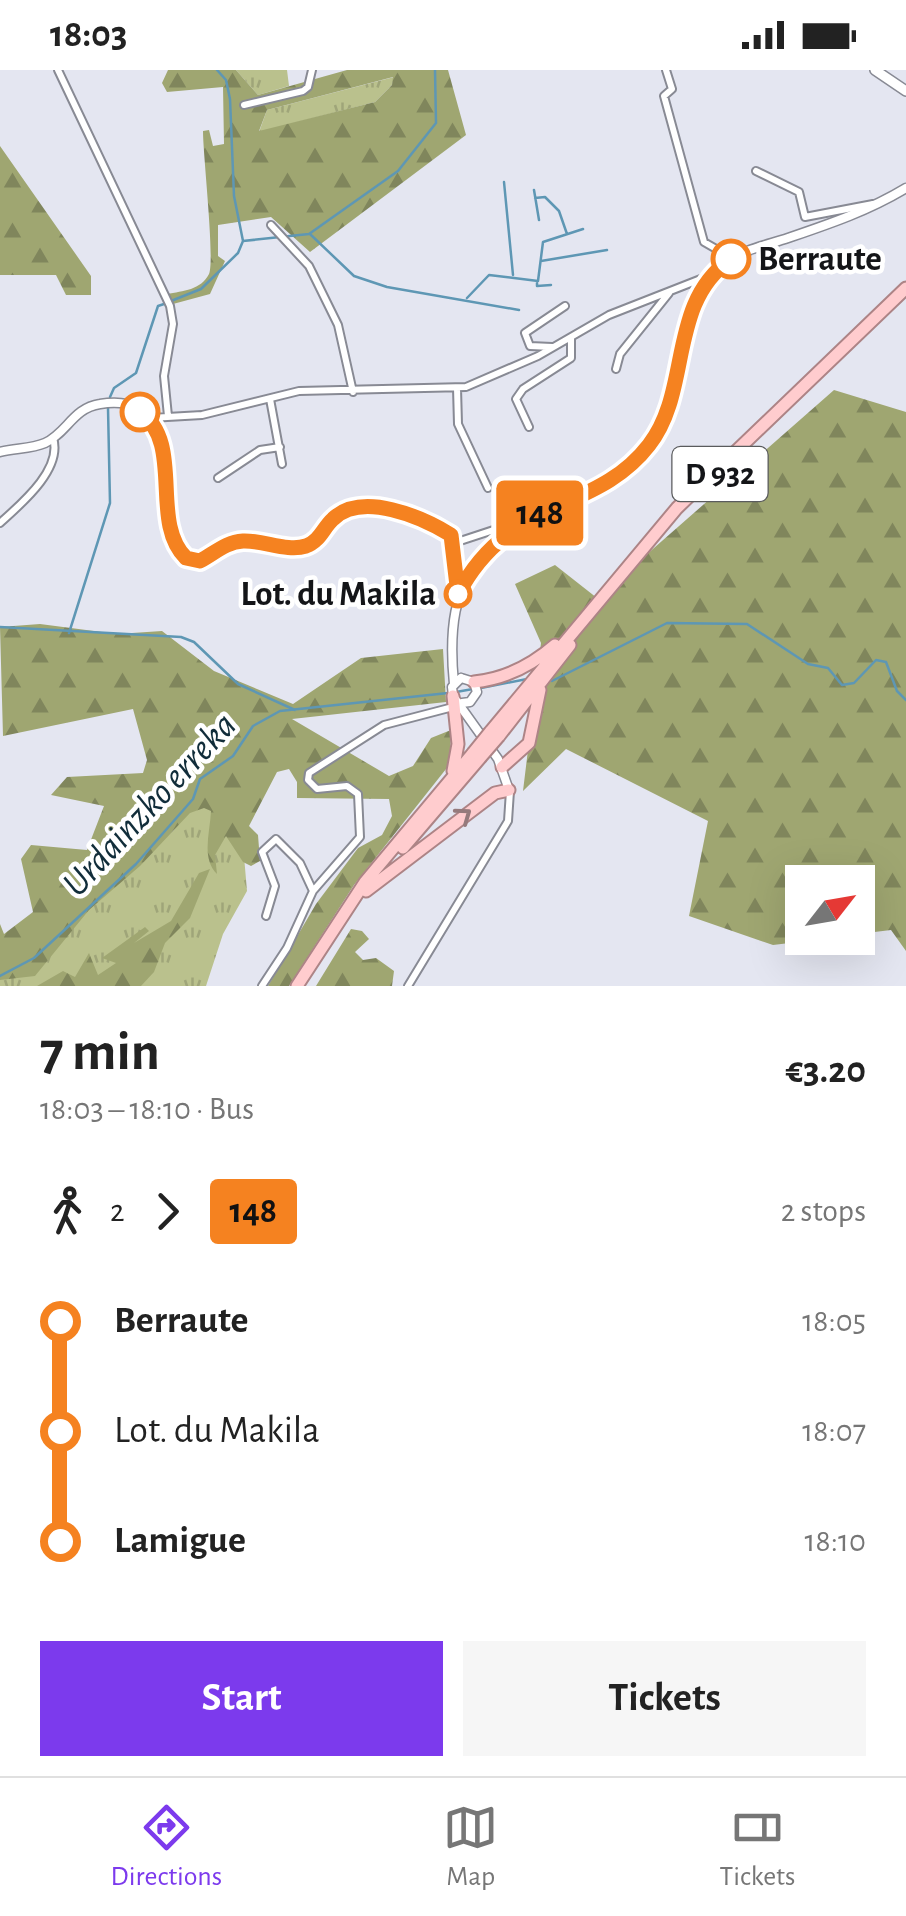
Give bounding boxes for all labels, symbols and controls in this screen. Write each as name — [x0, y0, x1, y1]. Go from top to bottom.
text: 18:03 — [50, 16, 127, 54]
marker: Berraute — [712, 240, 750, 278]
place label: Berraute — [758, 242, 882, 277]
unlabelled marker — [121, 393, 159, 431]
road number: D 932 — [672, 447, 768, 501]
line badge: 148 — [482, 480, 598, 546]
text: 148 — [516, 496, 564, 531]
place label: Lot. du Makila — [240, 577, 436, 612]
marker: Lot. du Makila — [445, 581, 471, 607]
water label: Urdainzko erreka — [56, 706, 244, 904]
one-way arrow — [452, 809, 471, 828]
north arrow — [785, 865, 875, 955]
map controls — [785, 865, 875, 955]
text: 7 min — [40, 1025, 160, 1080]
text: €3.20 — [785, 1052, 866, 1090]
text: 18:03 – 18:10 · Bus — [40, 1093, 254, 1125]
icon: walk — [40, 1184, 95, 1239]
icon: forward — [140, 1184, 195, 1239]
text: 148 — [230, 1194, 277, 1229]
text: 2 — [110, 1195, 125, 1227]
text: 2 stops — [781, 1195, 866, 1227]
text: Berraute — [114, 1302, 248, 1340]
text: 18:05 — [802, 1305, 866, 1337]
text: Lot. du Makila — [114, 1412, 320, 1450]
text: 18:07 — [802, 1415, 866, 1447]
text: Lamigue — [114, 1522, 246, 1560]
text: 18:10 — [805, 1525, 866, 1557]
button: Start — [40, 1641, 443, 1756]
button: Tickets — [463, 1641, 866, 1756]
tab: Directions — [111, 1800, 222, 1894]
tab: Map — [443, 1800, 498, 1894]
tab: Tickets — [720, 1800, 795, 1894]

